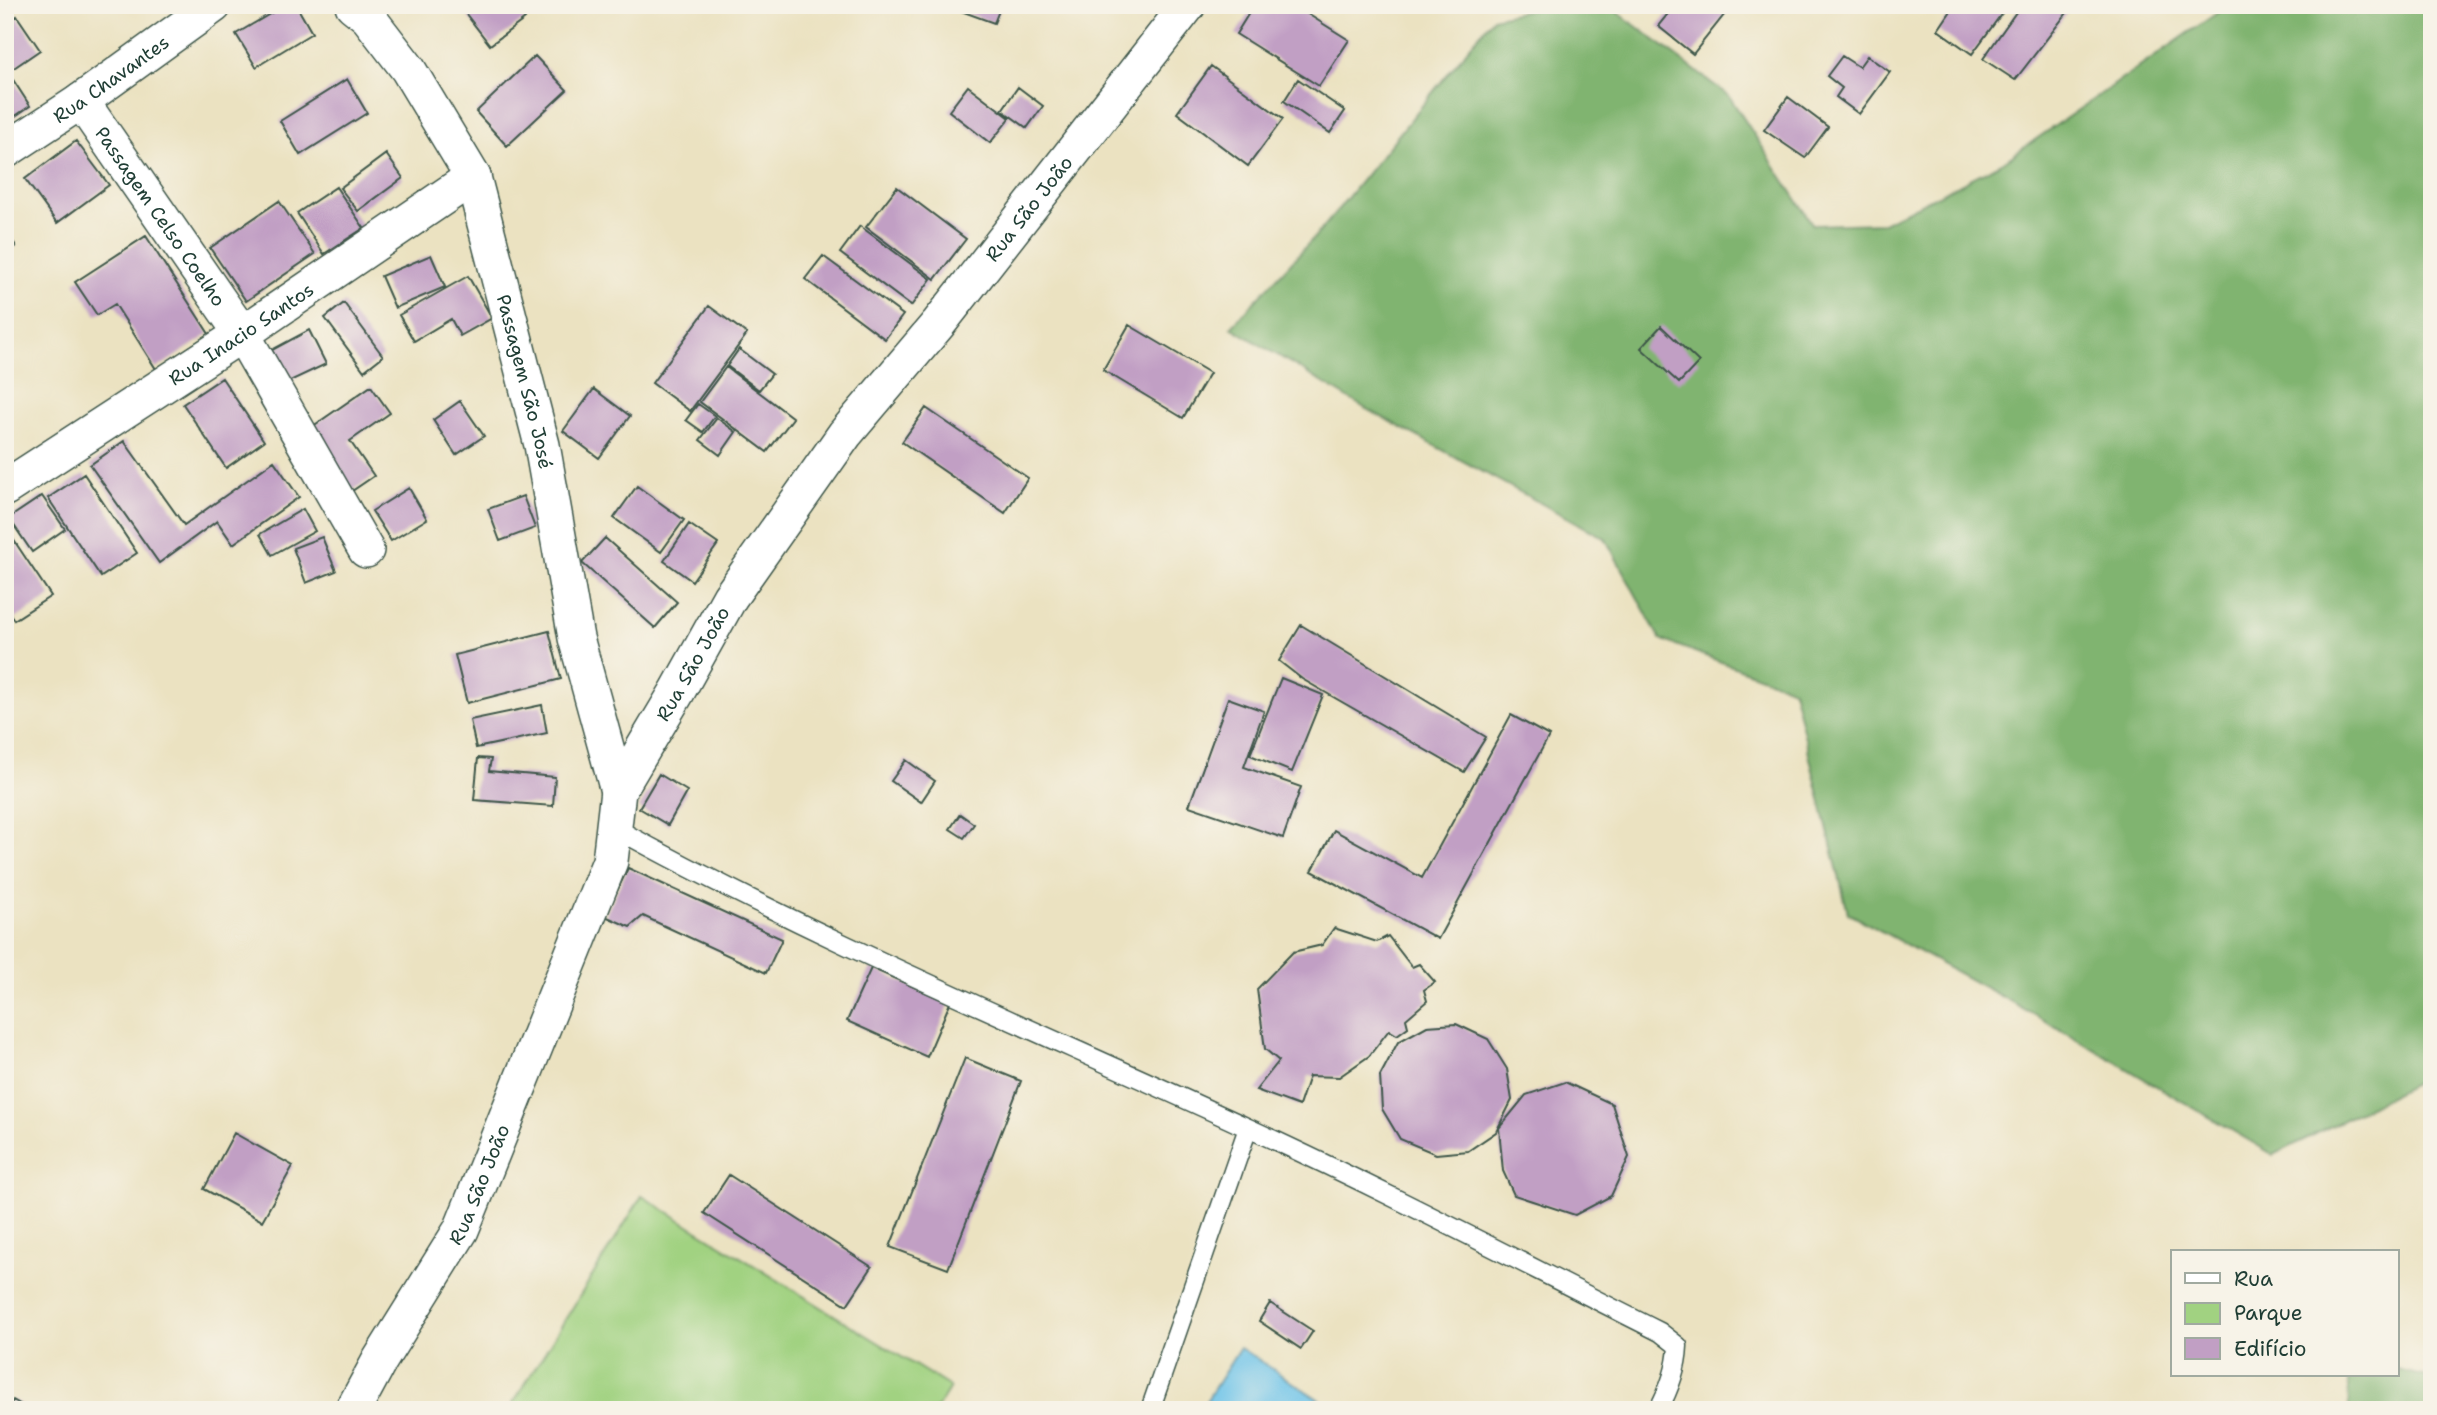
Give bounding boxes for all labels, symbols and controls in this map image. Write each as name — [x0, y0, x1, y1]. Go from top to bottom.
street label: Rua Chavantes — [48, 30, 174, 129]
street label: Passagem Celso Coelho — [89, 122, 231, 311]
street label: Rua São João — [980, 151, 1078, 267]
street label: Rua Inacio Santos — [164, 277, 319, 391]
street label: Passagem São José — [491, 292, 558, 471]
street label: Rua São João — [651, 602, 735, 726]
street label: Rua São João — [443, 1121, 515, 1250]
legend — [2171, 1250, 2398, 1376]
text: Rua — [2234, 1265, 2273, 1293]
text: Parque — [2234, 1299, 2303, 1327]
text: Edifício — [2234, 1335, 2306, 1363]

